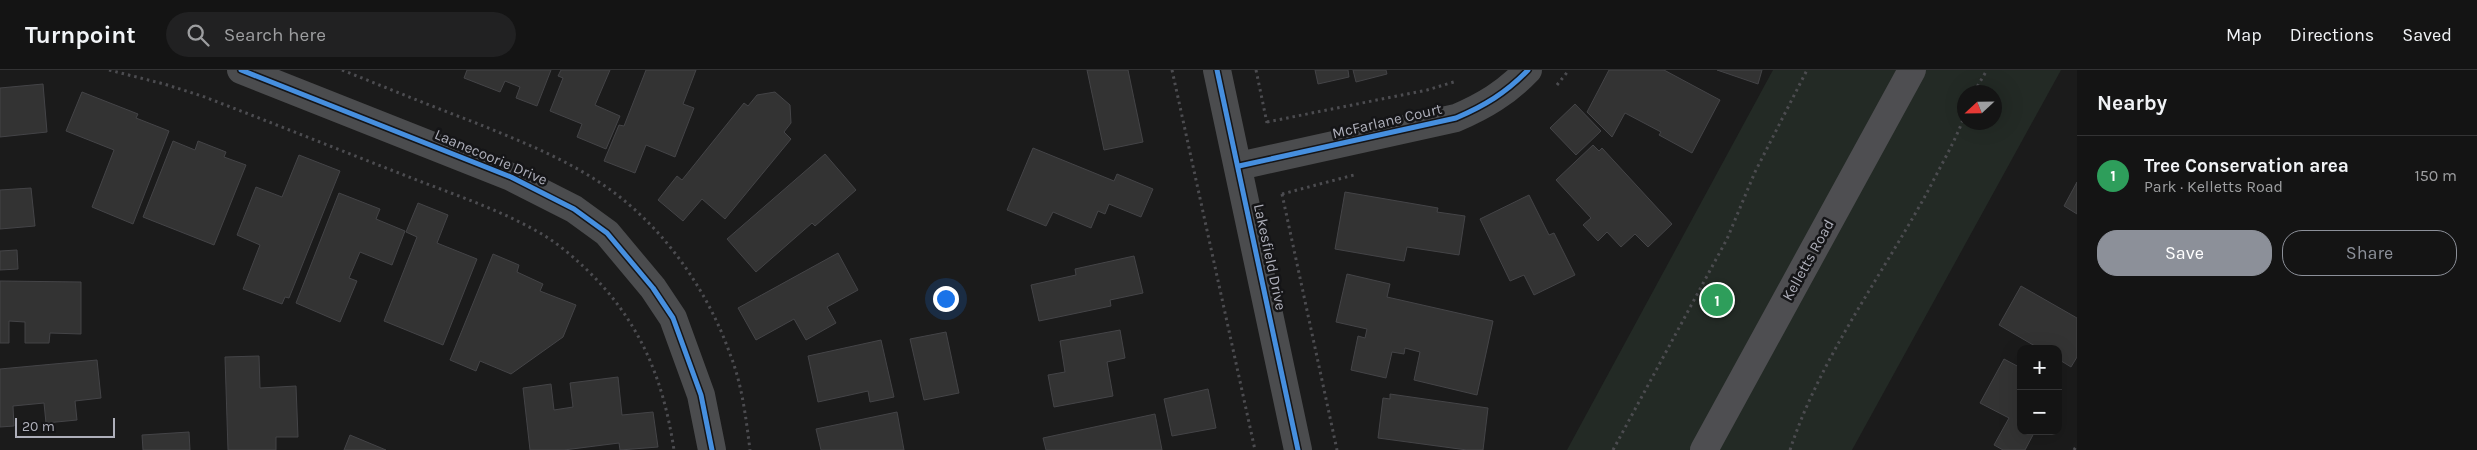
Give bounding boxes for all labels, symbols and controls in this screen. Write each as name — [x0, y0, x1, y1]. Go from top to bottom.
search box — [166, 12, 516, 57]
text: Turnpoint — [25, 21, 136, 49]
icon: search — [184, 21, 212, 49]
text: Search here — [224, 24, 326, 46]
text: Map — [2226, 24, 2262, 46]
text: Directions — [2290, 24, 2374, 46]
text: Saved — [2402, 24, 2452, 46]
north arrow — [1957, 85, 2002, 130]
text: Nearby — [2097, 91, 2167, 115]
street label: McFarlane Court — [1330, 100, 1444, 142]
street label: Laanecoorie Drive — [432, 125, 550, 189]
text: Tree Conservation area — [2144, 155, 2349, 177]
text: 1 — [2110, 166, 2116, 185]
text: 150 m — [2414, 166, 2457, 185]
text: Park · Kelletts Road — [2144, 177, 2283, 196]
street label: Lakesfield Drive — [1250, 202, 1290, 312]
street label: Kelletts Road — [1778, 216, 1838, 304]
button: Save — [2097, 230, 2272, 276]
button: Share — [2282, 230, 2457, 276]
pin: 1 — [1701, 281, 1733, 319]
your location — [933, 286, 959, 312]
map controls — [2017, 345, 2062, 435]
button: + — [2017, 345, 2062, 390]
button: − — [2017, 390, 2062, 435]
scale bar — [15, 415, 115, 438]
text: 20 m — [22, 418, 55, 435]

